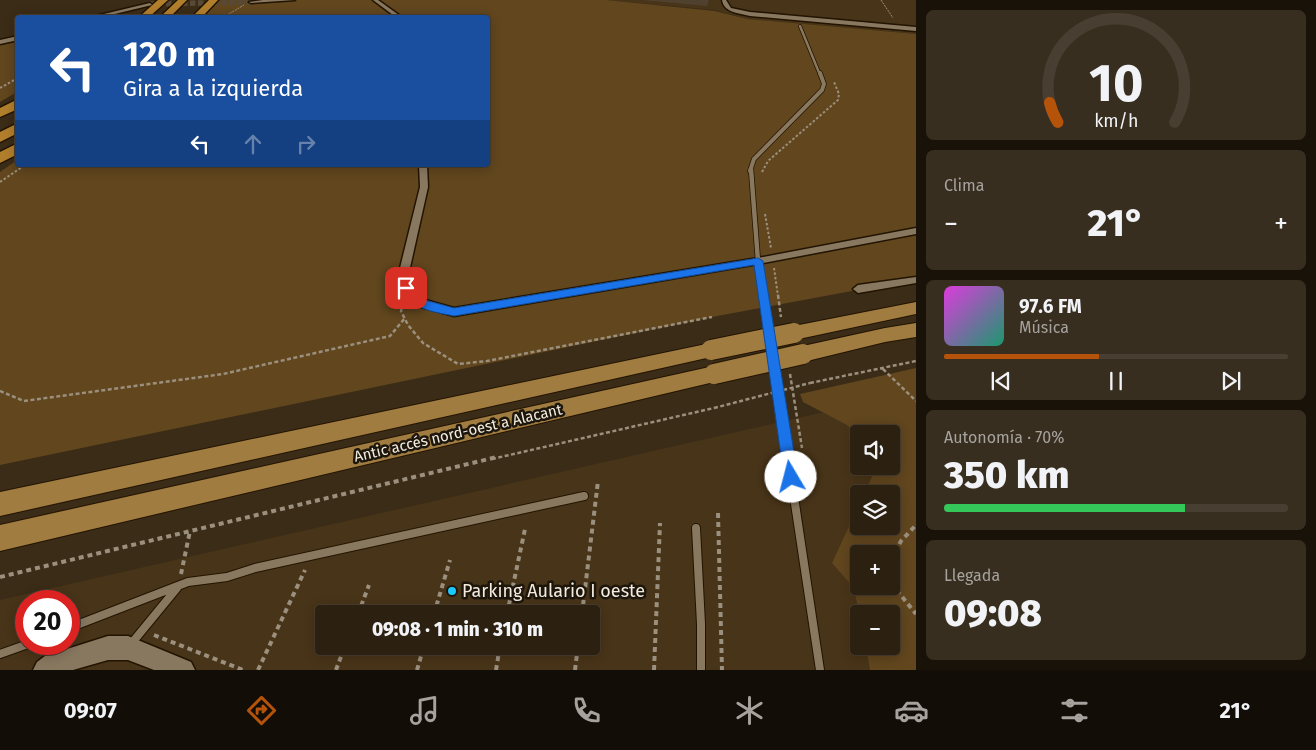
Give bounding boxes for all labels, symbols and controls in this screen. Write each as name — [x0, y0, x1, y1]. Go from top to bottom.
text: 120 m — [123, 33, 216, 75]
icon: left — [40, 35, 105, 100]
text: 10 — [1089, 52, 1143, 115]
text: Gira a la izquierda — [123, 75, 303, 102]
text: km/h — [1094, 110, 1138, 132]
icon: left — [186, 130, 214, 158]
icon: ahead — [239, 130, 267, 158]
icon: right — [292, 130, 320, 158]
text: Clima — [944, 176, 984, 195]
text: 21° — [1088, 200, 1144, 246]
text: − — [944, 207, 958, 240]
text: + — [1274, 207, 1288, 240]
pin — [385, 267, 427, 309]
icon: arrive — [392, 274, 420, 302]
text: 97.6 FM — [1019, 295, 1082, 318]
text: Música — [1019, 318, 1069, 337]
icon: previous — [987, 367, 1015, 395]
icon: pause — [1102, 367, 1130, 395]
icon: next — [1217, 367, 1245, 395]
street label: Antic accés nord-oest a Alacant — [352, 400, 564, 466]
map controls — [850, 425, 900, 655]
button: sound — [850, 425, 900, 475]
text: Autonomía · 70% — [944, 428, 1064, 447]
position arrow — [764, 450, 816, 502]
text: 350 km — [944, 452, 1069, 498]
button: layers — [850, 485, 900, 535]
button: + — [850, 545, 900, 595]
text: Llegada — [944, 566, 1000, 585]
place label: Parking Aulario I oeste — [462, 580, 645, 602]
marker: Parking Aulario I oeste — [446, 585, 458, 597]
speed limit sign: 20 — [15, 590, 80, 655]
text: 09:08 — [944, 590, 1042, 636]
button: − — [850, 605, 900, 655]
text: 09:08 · 1 min · 310 m — [372, 618, 543, 641]
icon: directions — [244, 693, 279, 728]
icon: music — [407, 693, 442, 728]
icon: phone — [569, 693, 604, 728]
icon: climate — [732, 693, 767, 728]
icon: car — [894, 693, 929, 728]
icon: filters — [1057, 693, 1092, 728]
text: 09:07 — [64, 697, 117, 724]
text: 21° — [1220, 697, 1252, 724]

